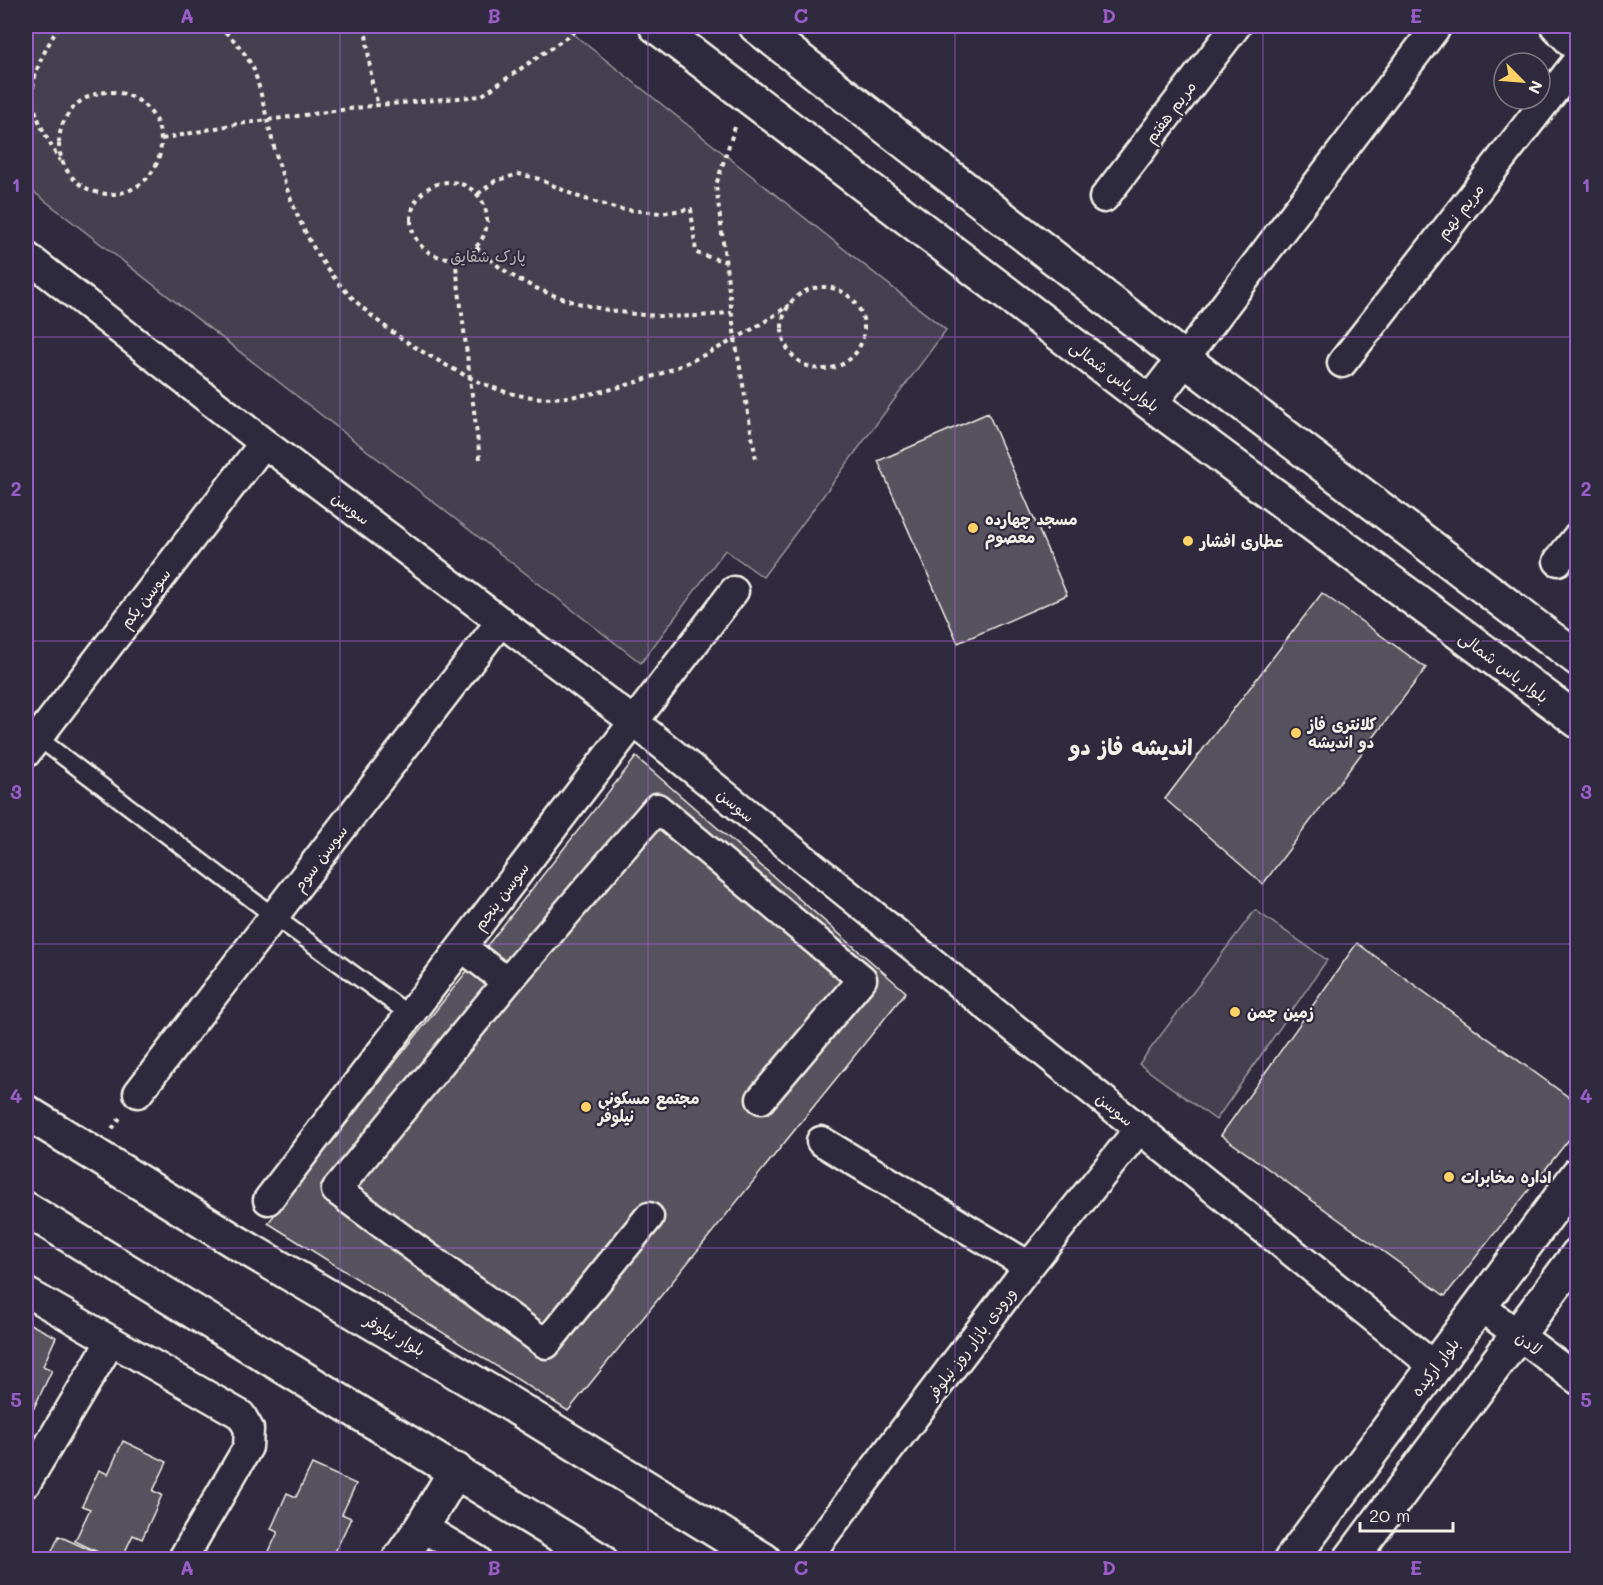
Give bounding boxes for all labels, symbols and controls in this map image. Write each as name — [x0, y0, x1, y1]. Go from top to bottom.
text: A — [180, 2, 194, 28]
text: B — [487, 2, 501, 28]
text: C — [794, 2, 809, 28]
text: D — [1102, 2, 1116, 28]
text: E — [1410, 2, 1422, 28]
north arrow — [1492, 51, 1552, 111]
street label: مریم هفتم — [1139, 76, 1202, 149]
text: N — [1524, 78, 1548, 97]
text: 1 — [12, 171, 20, 197]
text: 1 — [1582, 171, 1590, 197]
street label: مریم نهم — [1431, 179, 1490, 245]
park label: پارک شقایق — [450, 245, 526, 267]
street label: بلوار یاس شمالی — [1066, 335, 1164, 417]
text: 2 — [10, 475, 22, 501]
text: 2 — [1580, 475, 1592, 501]
street label: سوسن — [327, 486, 375, 530]
place label: مسجد چهارده معصوم — [985, 508, 1078, 550]
marker: مسجد چهارده معصوم — [966, 521, 980, 535]
place label: عطاری افشار — [1198, 530, 1283, 551]
marker: عطاری افشار — [1181, 534, 1195, 548]
street label: سوسن یکم — [115, 563, 177, 634]
street label: بلوار یاس شمالی — [1455, 626, 1553, 708]
place label: کلانتری فاز دو اندیشه — [1306, 713, 1377, 753]
marker: کلانتری فاز دو اندیشه — [1289, 726, 1303, 740]
district label: اندیشه فاز دو — [1067, 732, 1193, 761]
text: 3 — [10, 778, 22, 804]
text: 3 — [1580, 778, 1592, 804]
street label: سوسن — [712, 783, 760, 827]
street label: سوسن سوم — [288, 820, 354, 897]
street label: سوسن پنجم — [468, 857, 536, 936]
place label: زمین چمن — [1247, 1001, 1314, 1022]
marker: زمین چمن — [1228, 1005, 1242, 1019]
text: 4 — [10, 1082, 23, 1108]
text: 4 — [1580, 1082, 1593, 1108]
place label: مجتمع مسکونی نیلوفر — [596, 1087, 699, 1128]
street label: سوسن — [1091, 1087, 1139, 1131]
marker: مجتمع مسکونی نیلوفر — [579, 1100, 593, 1114]
place label: اداره مخابرات — [1461, 1166, 1551, 1187]
marker: اداره مخابرات — [1442, 1170, 1456, 1184]
street label: ورودی بازار روز نیلوفر — [920, 1282, 1021, 1405]
street label: بلوار نیلوفر — [359, 1308, 429, 1361]
street label: لادن — [1512, 1326, 1547, 1359]
street label: بلوار ارکیده — [1406, 1333, 1464, 1401]
text: 5 — [10, 1386, 22, 1412]
text: 5 — [1580, 1386, 1592, 1412]
scale bar — [1360, 1495, 1453, 1533]
text: 20 m — [1369, 1503, 1410, 1527]
text: A — [180, 1554, 194, 1580]
text: B — [487, 1554, 501, 1580]
text: C — [794, 1554, 809, 1580]
text: D — [1102, 1554, 1116, 1580]
text: E — [1410, 1554, 1422, 1580]

